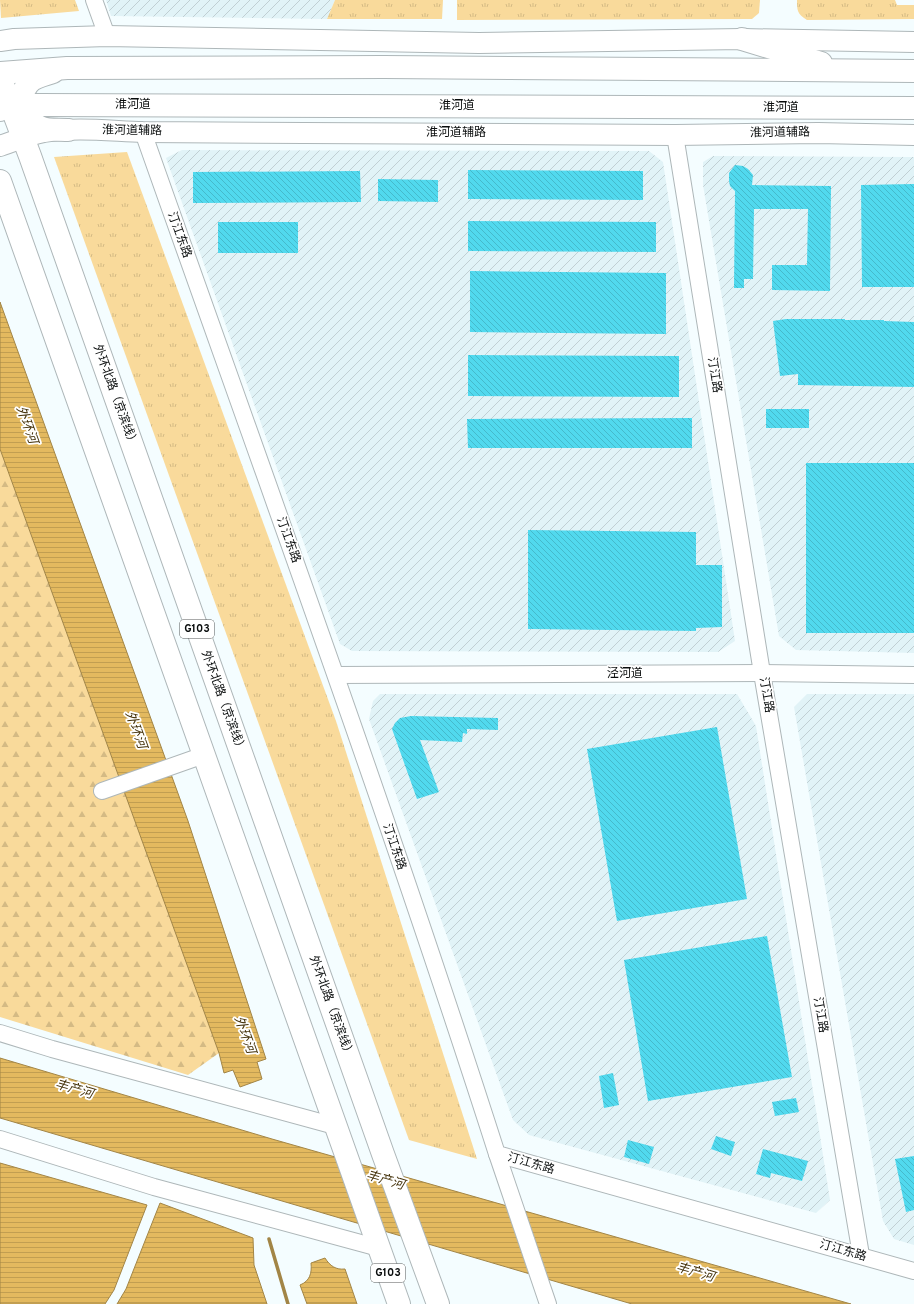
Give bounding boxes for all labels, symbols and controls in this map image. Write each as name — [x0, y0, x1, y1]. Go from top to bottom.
street label: 淮河道 — [115, 97, 151, 113]
street label: 淮河道 — [439, 98, 475, 114]
street label: 淮河道 — [763, 100, 799, 116]
street label: 淮河道辅路 — [102, 122, 162, 140]
street label: 淮河道辅路 — [750, 124, 810, 142]
street label: 淮河道辅路 — [426, 125, 486, 141]
street label: 汀江东路 — [163, 210, 195, 260]
street label: 外环北路（京滨线） — [89, 343, 141, 449]
street label: 汀江路 — [703, 356, 725, 394]
water label: 外环河 — [12, 404, 41, 449]
street label: 汀江东路 — [272, 515, 304, 565]
road number: G103 — [180, 620, 214, 638]
street label: 外环北路（京滨线） — [197, 649, 249, 755]
street label: 泾河道 — [607, 666, 643, 682]
street label: 汀江路 — [755, 676, 777, 714]
water label: 外环河 — [121, 709, 150, 754]
street label: 汀江东路 — [379, 822, 409, 872]
street label: 外环北路（京滨线） — [305, 954, 357, 1060]
street label: 汀江路 — [809, 996, 831, 1034]
water label: 外环河 — [230, 1014, 259, 1059]
water label: 丰产河 — [53, 1077, 98, 1104]
street label: 汀江东路 — [506, 1150, 556, 1178]
water label: 丰产河 — [364, 1168, 409, 1195]
street label: 汀江东路 — [818, 1237, 868, 1265]
water label: 丰产河 — [674, 1260, 719, 1287]
road number: G103 — [371, 1264, 405, 1282]

